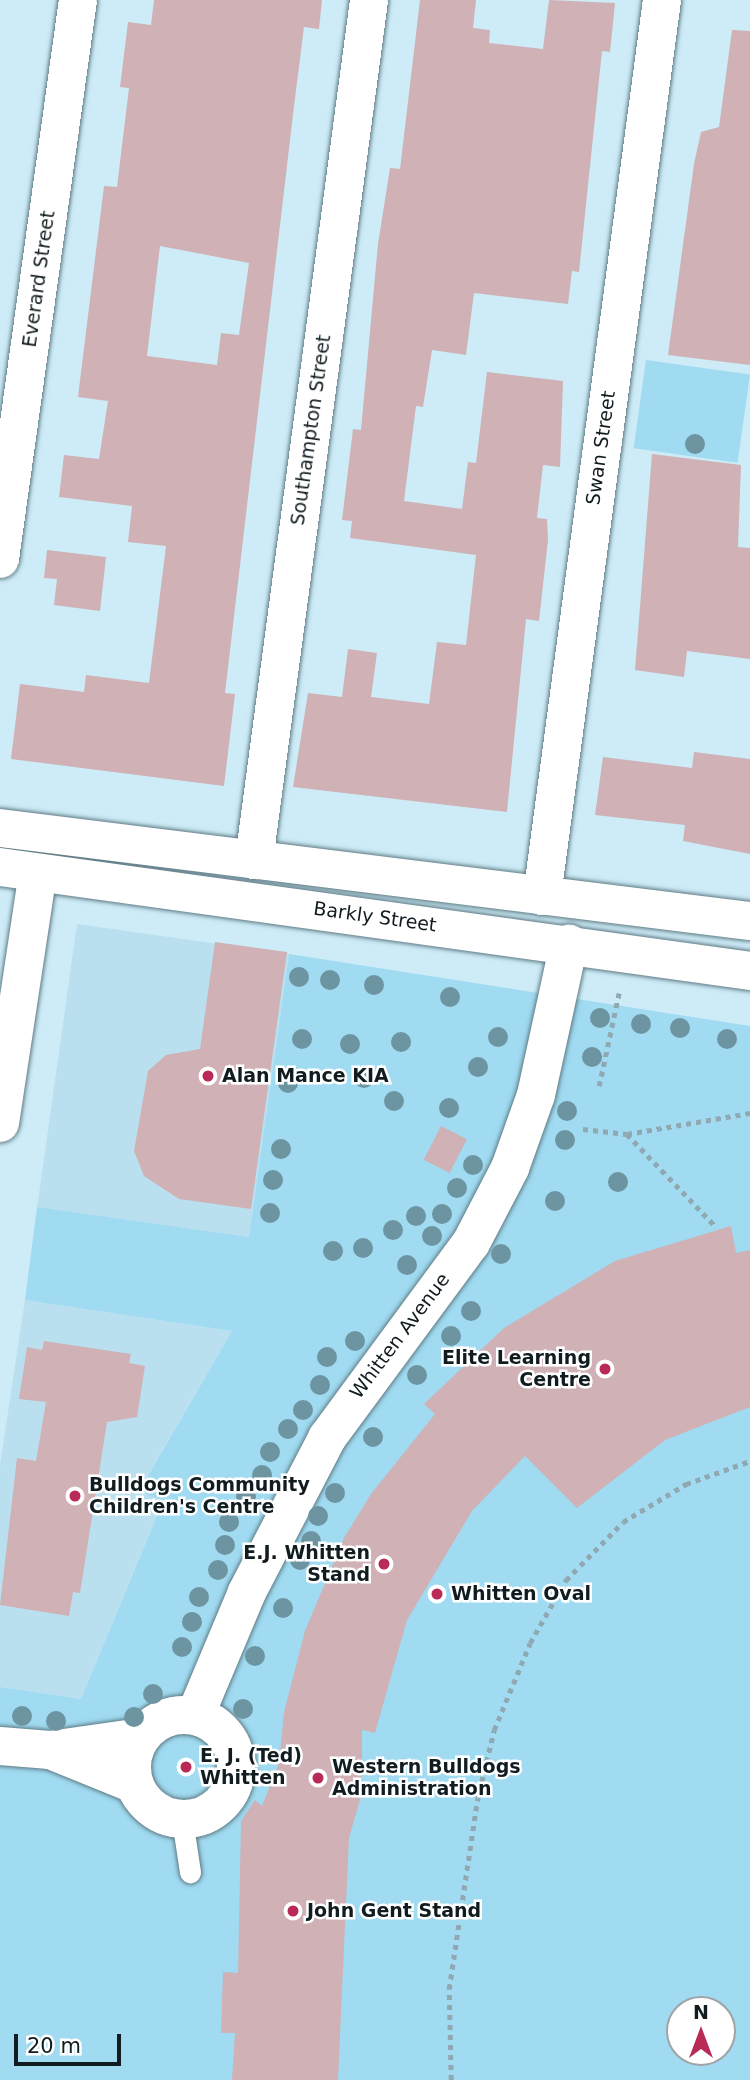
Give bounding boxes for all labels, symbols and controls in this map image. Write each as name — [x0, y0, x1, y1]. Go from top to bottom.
street label: Everard Street — [18, 209, 60, 349]
street label: Southampton Street — [286, 333, 336, 527]
street label: Swan Street — [582, 389, 620, 507]
street label: Barkly Street — [312, 897, 438, 937]
place label: Alan Mance KIA — [222, 1065, 389, 1087]
marker: Alan Mance KIA — [200, 1068, 216, 1084]
street label: Whitten Avenue — [345, 1269, 455, 1403]
place label: Elite Learning Centre — [442, 1347, 591, 1391]
marker: Elite Learning Centre — [597, 1361, 613, 1377]
place label: Bulldogs Community Children's Centre — [89, 1474, 310, 1518]
marker: Bulldogs Community Children's Centre — [67, 1488, 83, 1504]
place label: E.J. Whitten Stand — [243, 1542, 370, 1586]
marker: E.J. Whitten Stand — [376, 1556, 392, 1572]
place label: Whitten Oval — [451, 1583, 591, 1605]
marker: Whitten Oval — [429, 1586, 445, 1602]
place label: E. J. (Ted) Whitten — [200, 1745, 302, 1789]
place label: Western Bulldogs Administration — [332, 1756, 521, 1800]
marker: E. J. (Ted) Whitten — [178, 1759, 194, 1775]
marker: Western Bulldogs Administration — [310, 1770, 326, 1786]
place label: John Gent Stand — [307, 1900, 481, 1922]
marker: John Gent Stand — [285, 1903, 301, 1919]
north arrow — [666, 1996, 736, 2066]
text: N — [693, 2001, 709, 2023]
scale bar — [18, 2021, 124, 2064]
text: 20 m — [27, 2034, 81, 2058]

